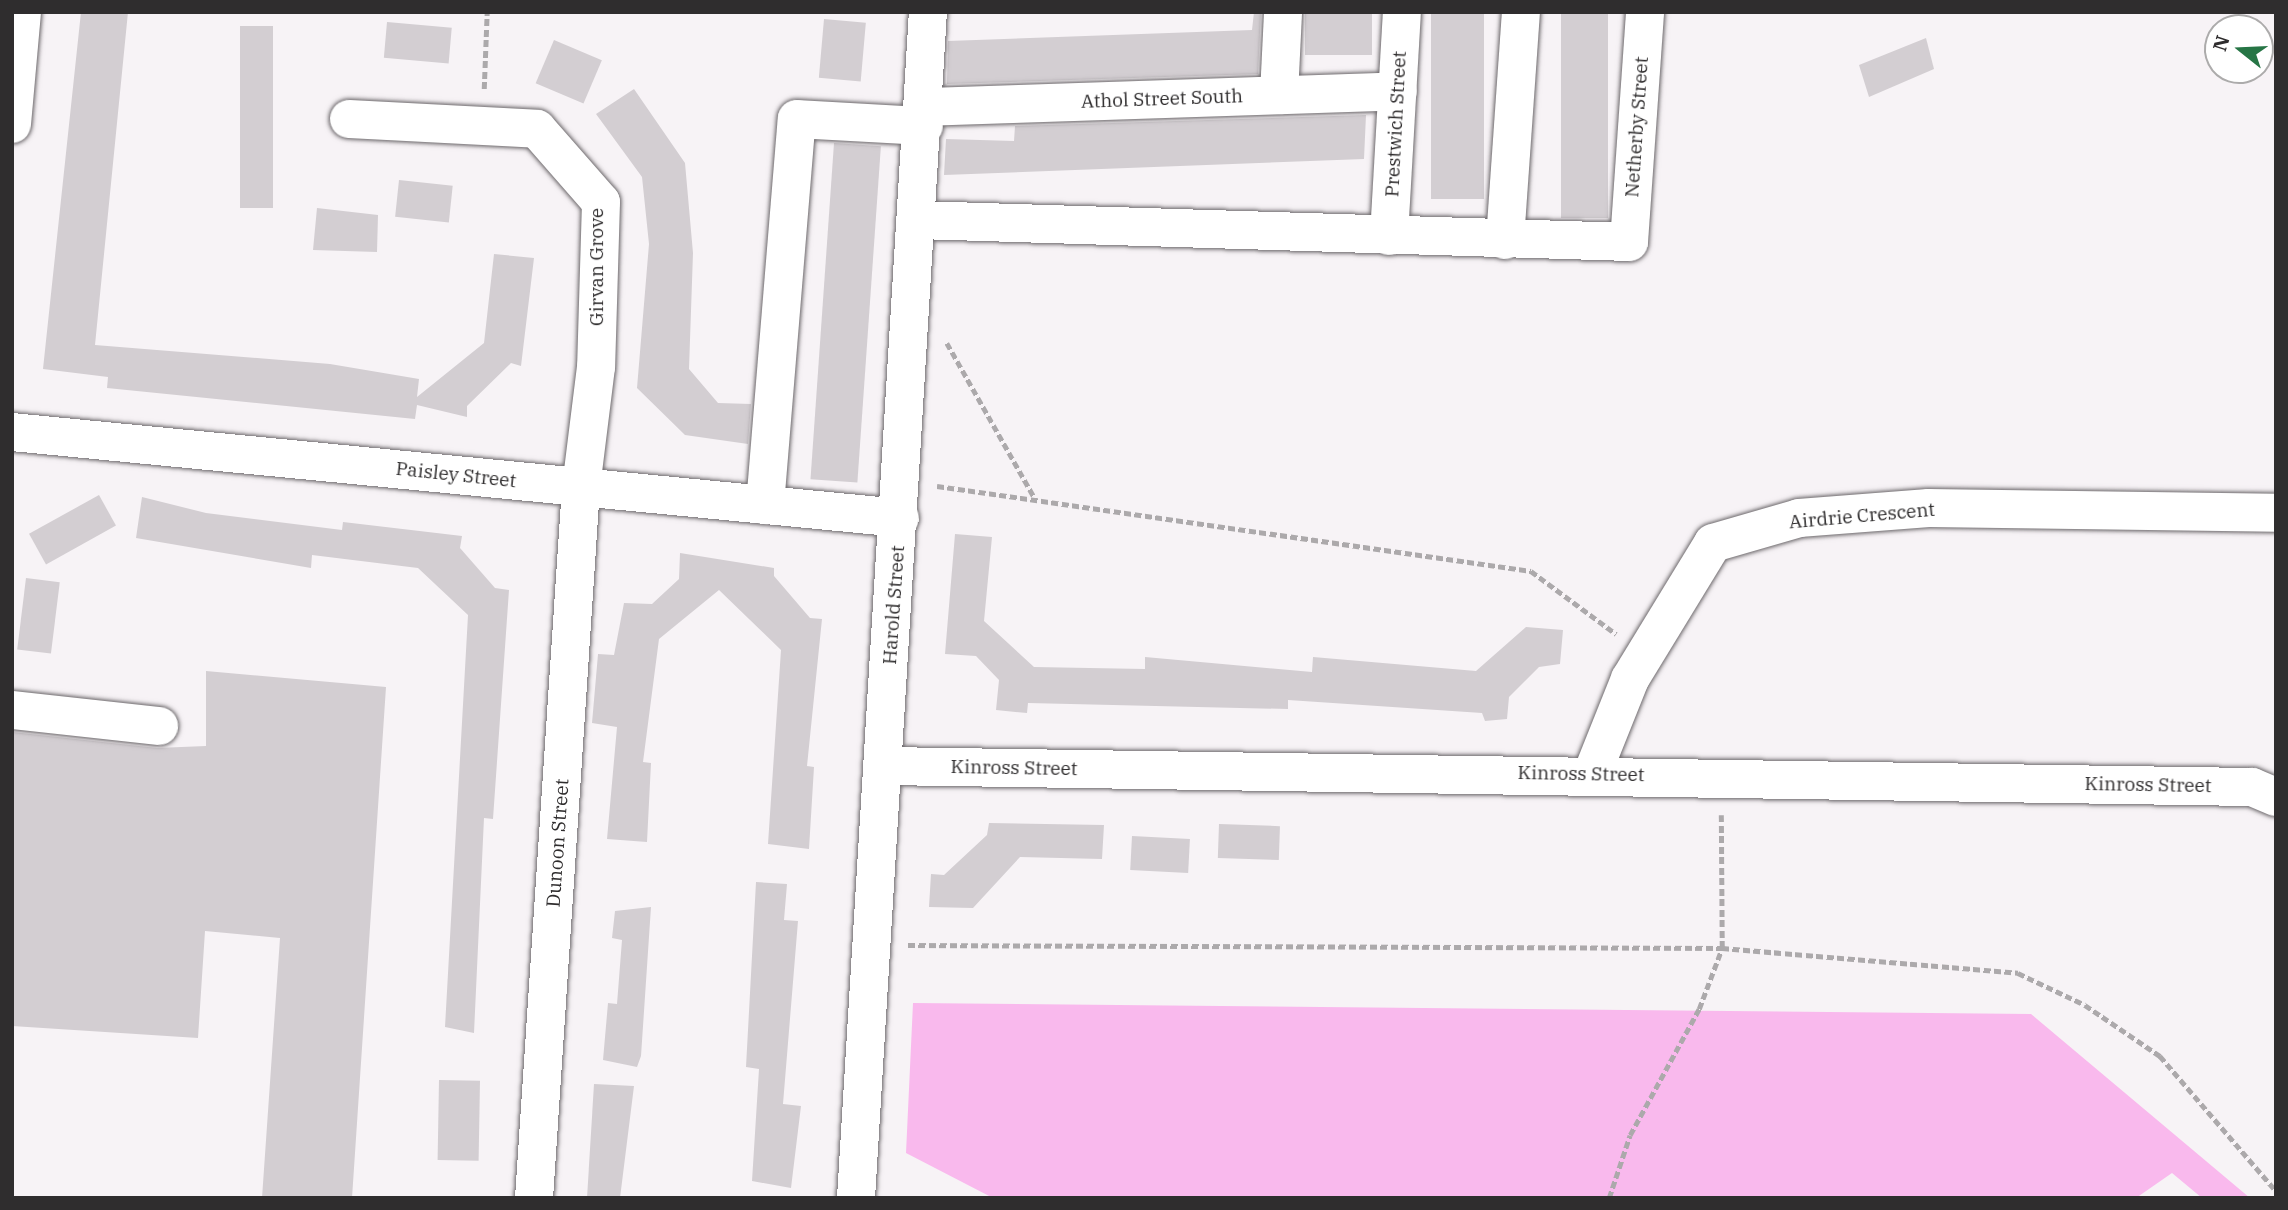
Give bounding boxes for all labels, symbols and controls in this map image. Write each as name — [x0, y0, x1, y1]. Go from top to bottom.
north arrow — [2204, 14, 2274, 84]
text: N — [2207, 32, 2235, 54]
street label: Prestwich Street — [1381, 50, 1411, 198]
street label: Netherby Street — [1621, 56, 1653, 198]
street label: Athol Street South — [1081, 85, 1243, 113]
street label: Girvan Grove — [586, 208, 608, 326]
street label: Paisley Street — [395, 457, 517, 493]
street label: Airdrie Crescent — [1788, 498, 1936, 534]
street label: Harold Street — [878, 545, 910, 665]
street label: Kinross Street — [950, 755, 1078, 781]
street label: Kinross Street — [1517, 761, 1645, 787]
street label: Kinross Street — [2084, 772, 2212, 798]
street label: Dunoon Street — [542, 778, 574, 908]

